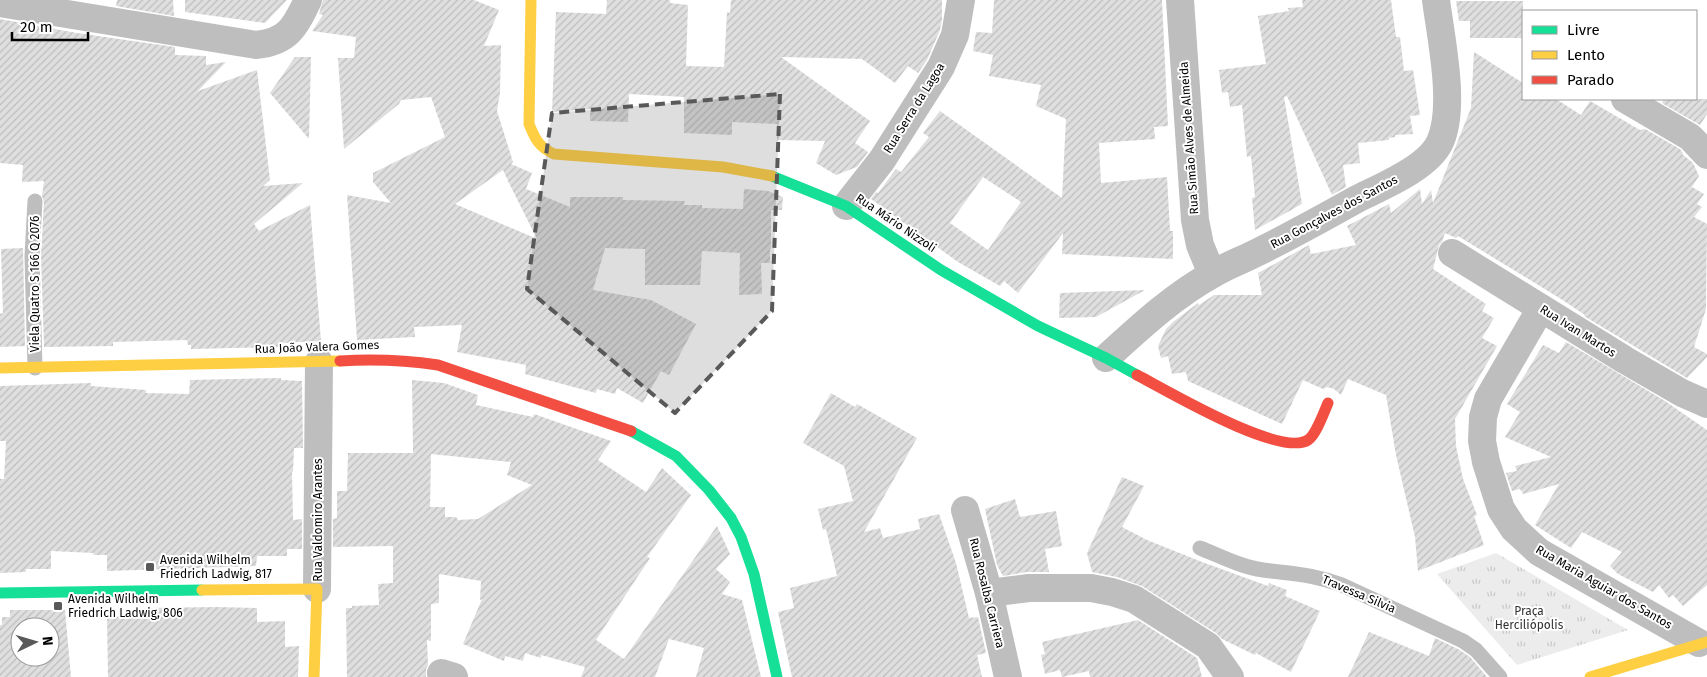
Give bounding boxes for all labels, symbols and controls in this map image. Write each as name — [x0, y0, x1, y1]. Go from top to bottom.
scale bar — [12, 10, 89, 42]
legend — [1522, 10, 1697, 100]
text: 20 m — [20, 18, 53, 36]
text: Livre — [1567, 21, 1600, 39]
text: Lento — [1567, 46, 1605, 64]
street label: Rua Serra da Lagoa — [880, 60, 948, 156]
street label: Rua Simão Alves de Almeida — [1177, 61, 1201, 215]
text: Parado — [1567, 71, 1614, 89]
street label: Rua Gonçalves dos Santos — [1268, 172, 1400, 252]
street label: Rua Mário Nizzoli — [853, 191, 939, 255]
street label: Viela Quatro S 166 Q 2076 — [28, 216, 42, 352]
street label: Rua Ivan Martos — [1537, 302, 1619, 360]
street label: Rua João Valera Gomes — [254, 338, 380, 356]
street label: Rua Valdomiro Arantes — [311, 458, 325, 582]
street label: Rua Rosalba Carriera — [967, 536, 1007, 650]
street label: Rua Maria Aguiar dos Santos — [1533, 542, 1675, 632]
place label: Avenida Wilhelm Friedrich Ladwig, 817 — [160, 553, 272, 581]
marker: Avenida Wilhelm Friedrich Ladwig, 817 — [144, 561, 156, 573]
street label: Travessa Silvia — [1320, 572, 1398, 616]
place label: Avenida Wilhelm Friedrich Ladwig, 806 — [68, 592, 183, 620]
marker: Avenida Wilhelm Friedrich Ladwig, 806 — [52, 600, 64, 612]
park label: Praça Herciliópolis — [1495, 604, 1564, 632]
north arrow — [10, 617, 60, 667]
text: N — [39, 636, 56, 646]

